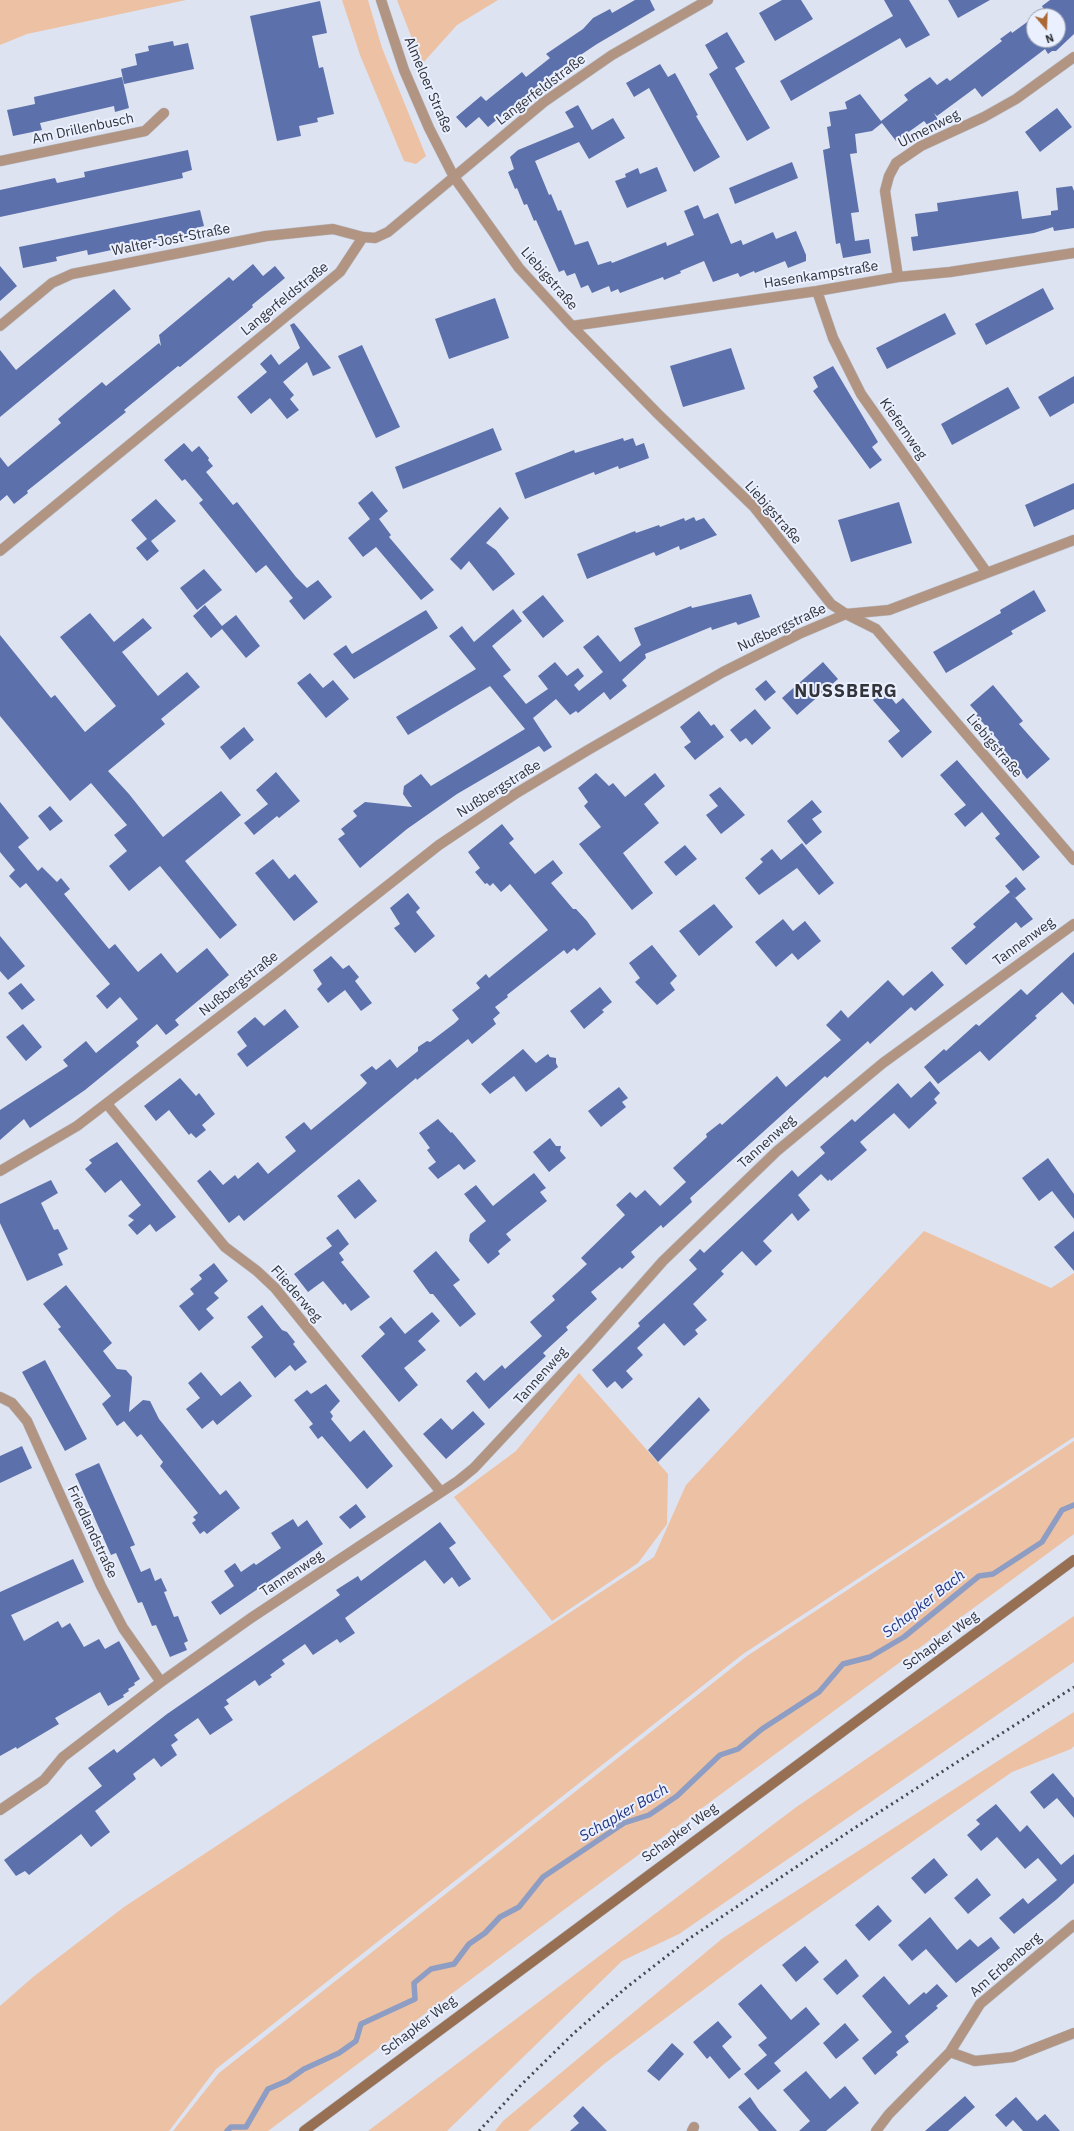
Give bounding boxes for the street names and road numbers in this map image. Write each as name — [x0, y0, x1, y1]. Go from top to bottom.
street label: Almeloer Straße — [400, 34, 456, 136]
street label: Langerfeldstraße — [493, 51, 589, 129]
street label: Ulmenweg — [895, 106, 963, 152]
street label: Am Drillenbusch — [31, 110, 135, 148]
street label: Walter-Jost-Straße — [110, 220, 232, 260]
street label: Liebigstraße — [517, 244, 581, 314]
street label: Hasenkampstraße — [763, 258, 879, 292]
street label: Langerfeldstraße — [238, 259, 332, 339]
street label: Kiefernweg — [876, 395, 930, 463]
street label: Liebigstraße — [741, 478, 805, 548]
street label: Nußbergstraße — [735, 600, 829, 656]
street label: Liebigstraße — [962, 711, 1026, 781]
street label: Nußbergstraße — [454, 757, 544, 821]
street label: Tannenweg — [990, 914, 1058, 970]
street label: Nußbergstraße — [196, 948, 282, 1020]
street label: Tannenweg — [735, 1112, 799, 1172]
street label: Fliederweg — [267, 1262, 325, 1326]
street label: Tannenweg — [511, 1344, 571, 1408]
street label: Friedlandstraße — [63, 1483, 121, 1581]
street label: Tannenweg — [257, 1547, 327, 1601]
street label: Schapker Weg — [900, 1608, 982, 1674]
street label: Schapker Weg — [639, 1800, 721, 1866]
street label: Am Erbenberg — [967, 1929, 1045, 2001]
street label: Schapker Weg — [378, 1992, 460, 2060]

